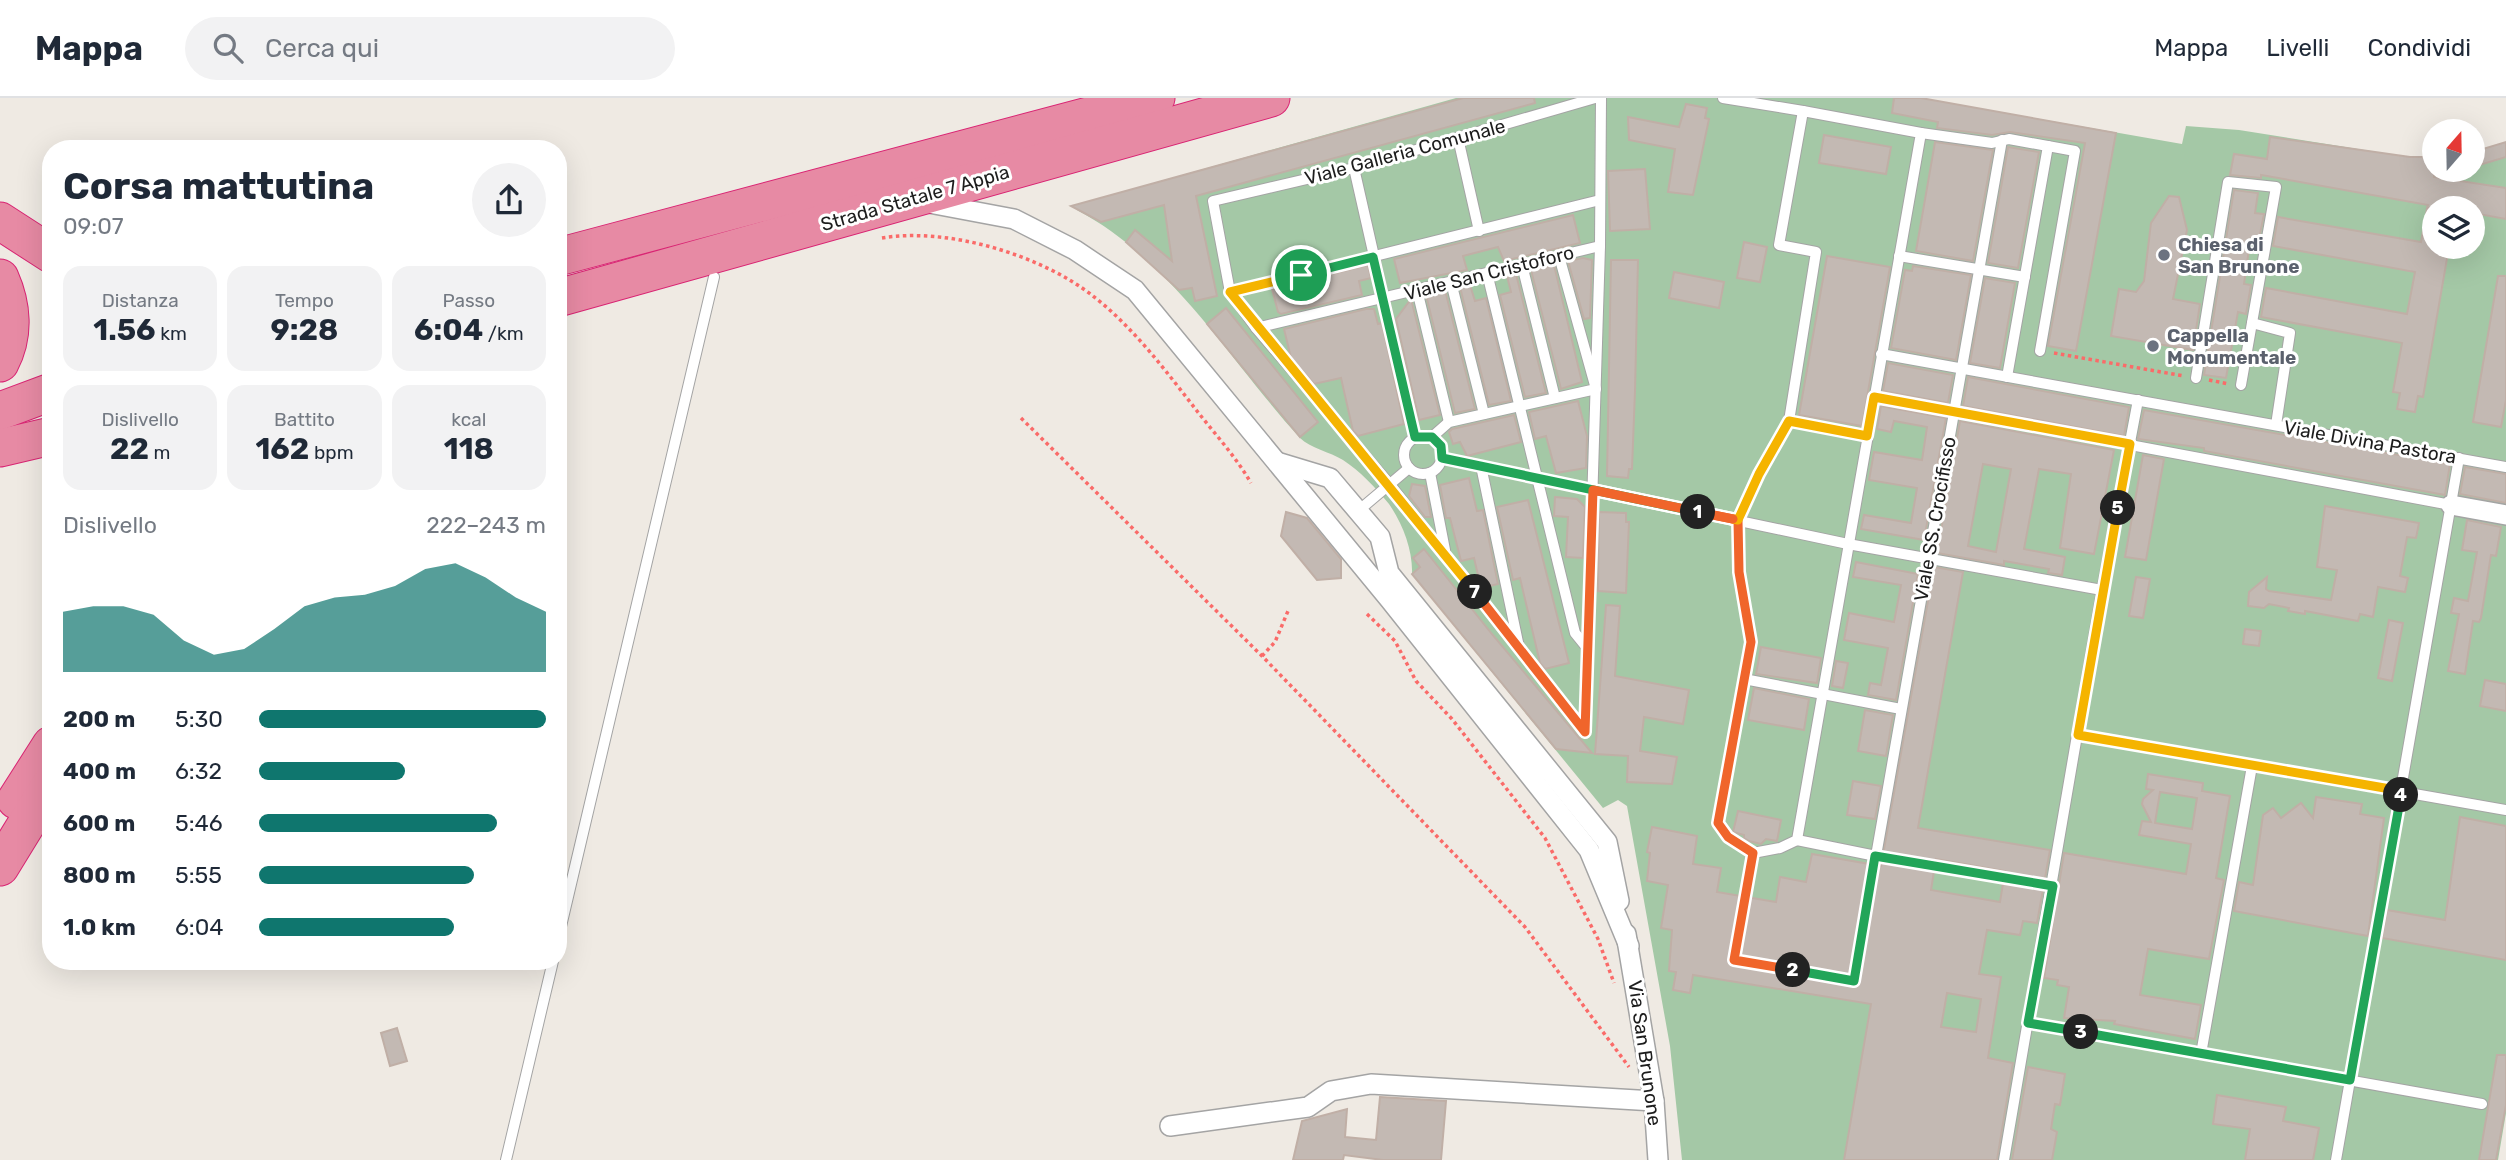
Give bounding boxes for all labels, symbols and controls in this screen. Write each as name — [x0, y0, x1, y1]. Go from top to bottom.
search box — [185, 17, 675, 80]
text: Mappa — [35, 29, 143, 68]
icon: search — [209, 29, 247, 67]
text: Cerca qui — [265, 33, 379, 64]
text: Mappa — [2154, 34, 2228, 62]
text: Livelli — [2266, 34, 2329, 62]
text: Condividi — [2367, 34, 2471, 62]
street label: Viale Galleria Comunale — [1302, 114, 1508, 190]
north arrow — [2422, 119, 2485, 182]
map controls — [2422, 119, 2485, 259]
street label: Strada Statale 7 Appia — [818, 160, 1012, 236]
text: Corsa mattutina — [63, 163, 374, 209]
button: share — [472, 163, 546, 237]
button: layers — [2422, 196, 2485, 259]
text: 09:07 — [63, 212, 124, 240]
place label: Chiesa di San Brunone — [2178, 233, 2300, 278]
street label: Viale San Cristoforo — [1402, 241, 1576, 305]
pin — [1271, 245, 1331, 305]
marker: Chiesa di San Brunone — [2156, 247, 2172, 263]
icon: arrive — [1282, 256, 1320, 294]
text: Distanza — [102, 289, 179, 312]
text: Tempo — [275, 289, 334, 312]
text: Passo — [442, 289, 495, 312]
text: 1.56 — [93, 312, 156, 348]
text: 9:28 — [271, 312, 338, 348]
text: 6:04 — [414, 312, 483, 348]
text: km — [156, 322, 187, 345]
text: /km — [483, 322, 524, 345]
place label: Cappella Monumentale — [2167, 324, 2296, 369]
marker: Cappella Monumentale — [2145, 338, 2161, 354]
text: Dislivello — [101, 408, 179, 431]
text: Battito — [274, 408, 335, 431]
text: kcal — [451, 408, 486, 431]
street label: Viale Divina Pastora — [2282, 415, 2458, 469]
text: 22 — [110, 431, 149, 467]
text: 162 — [255, 431, 309, 467]
text: 118 — [444, 431, 494, 467]
street label: Viale SS. Crocifisso — [1909, 435, 1961, 603]
text: m — [149, 441, 170, 464]
text: bpm — [309, 441, 354, 464]
pin: 5 — [2100, 490, 2136, 526]
pin: 1 — [1680, 494, 1716, 530]
text: 5 — [2111, 496, 2124, 519]
text: 1 — [1693, 500, 1702, 523]
text: Dislivello — [63, 511, 157, 539]
text: 222–243 m — [426, 511, 546, 539]
pin: 7 — [1458, 574, 1492, 610]
text: 7 — [1469, 580, 1480, 603]
text: 200 m — [63, 705, 135, 733]
text: 5:30 — [175, 705, 223, 733]
text: 400 m — [63, 757, 136, 785]
text: 6:32 — [175, 757, 222, 785]
pin: 4 — [2384, 778, 2418, 812]
text: 4 — [2394, 783, 2407, 806]
text: 600 m — [63, 809, 135, 837]
text: 5:46 — [175, 809, 223, 837]
text: 800 m — [63, 861, 136, 889]
text: 5:55 — [175, 861, 222, 889]
text: 1.0 km — [63, 913, 136, 941]
text: 6:04 — [175, 913, 224, 941]
pin: 2 — [1776, 952, 1811, 988]
text: 2 — [1786, 958, 1799, 981]
street label: Via San Brunone — [1623, 979, 1667, 1127]
pin: 3 — [2064, 1014, 2098, 1049]
text: 3 — [2074, 1020, 2087, 1043]

